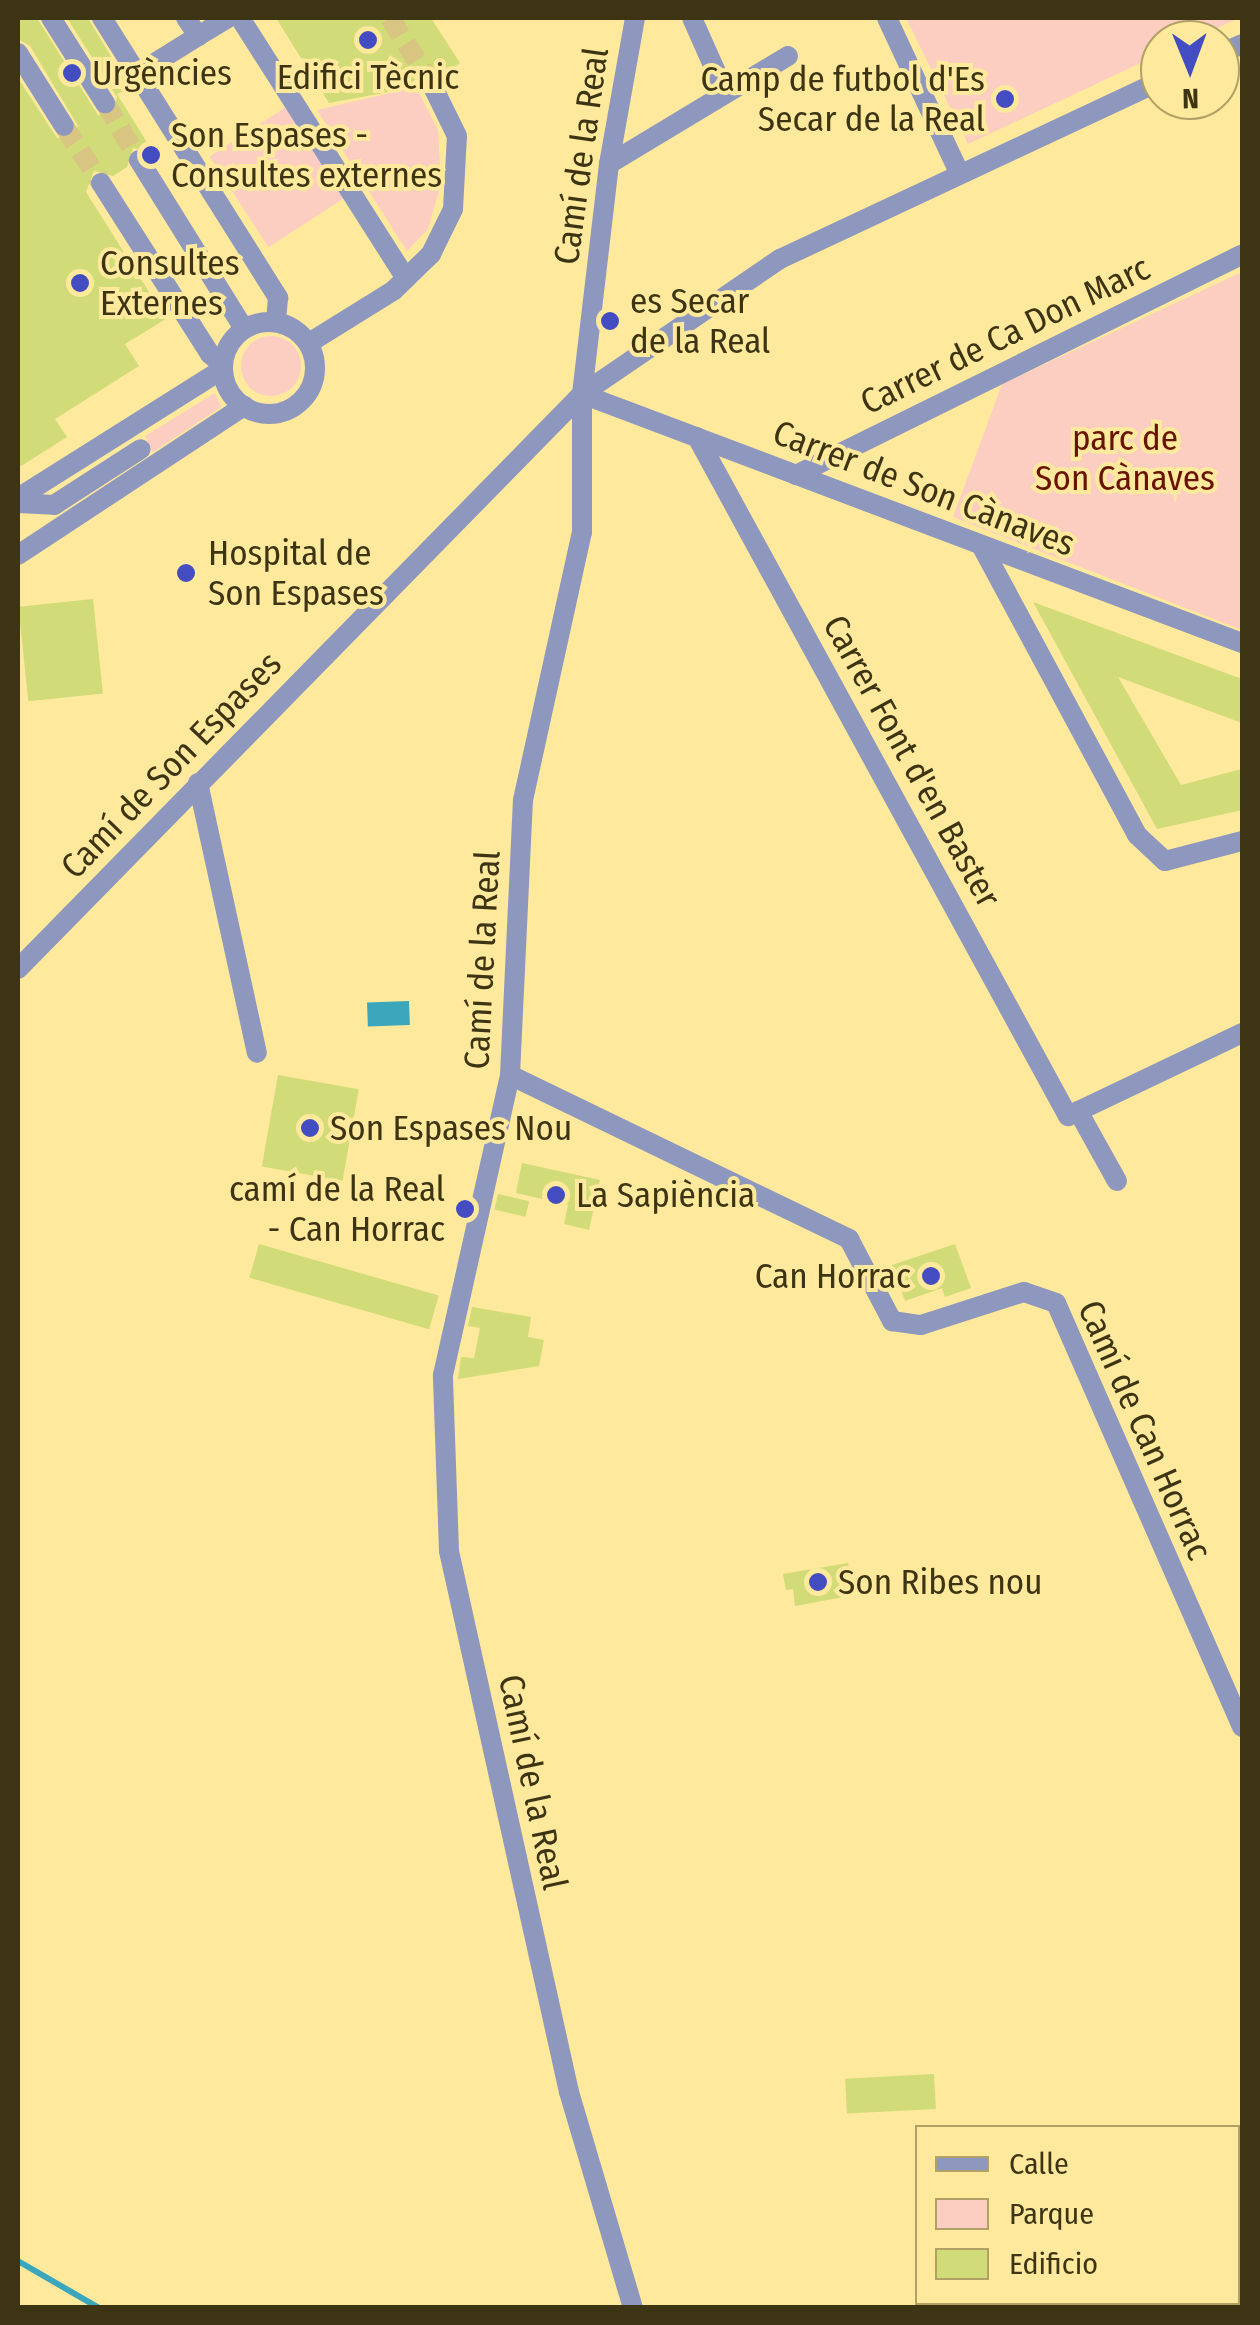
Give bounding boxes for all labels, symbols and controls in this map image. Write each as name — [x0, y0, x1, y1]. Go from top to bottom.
north arrow — [1140, 20, 1240, 120]
marker: Edifici Tècnic — [357, 29, 379, 51]
street label: Camí de la Real — [545, 45, 617, 267]
place label: Urgències — [92, 52, 232, 94]
place label: Edifici Tècnic — [277, 56, 459, 98]
place label: Camp de futbol d'Es Secar de la Real — [700, 58, 985, 140]
marker: Urgències — [61, 62, 83, 84]
text: N — [1182, 82, 1199, 115]
marker: Camp de futbol d'Es Secar de la Real — [994, 88, 1016, 110]
place label: Son Espases - Consultes externes — [171, 114, 442, 196]
marker: Son Espases - Consultes externes — [140, 144, 162, 166]
place label: Consultes Externes — [100, 242, 240, 324]
street label: Carrer de Ca Don Marc — [854, 247, 1156, 423]
marker: Consultes Externes — [69, 272, 91, 294]
place label: es Secar de la Real — [630, 280, 770, 362]
marker: es Secar de la Real — [599, 310, 621, 332]
street label: Carrer de Son Cànaves — [767, 411, 1081, 565]
park label: parc de Son Cànaves — [1035, 417, 1215, 499]
place label: Hospital de Son Espases — [208, 532, 384, 614]
marker: Hospital de Son Espases — [173, 560, 199, 586]
street label: Carrer Font d'en Baster — [814, 608, 1010, 914]
street label: Camí de Son Espases — [52, 643, 290, 887]
street label: Camí de la Real — [455, 850, 509, 1070]
place label: Son Espases Nou — [330, 1107, 572, 1149]
marker: Son Espases Nou — [299, 1117, 321, 1139]
place label: camí de la Real - Can Horrac — [229, 1168, 445, 1250]
place label: La Sapiència — [576, 1174, 755, 1216]
marker: La Sapiència — [545, 1184, 567, 1206]
marker: camí de la Real - Can Horrac — [454, 1198, 476, 1220]
place label: Can Horrac — [755, 1255, 911, 1297]
marker: Can Horrac — [920, 1265, 942, 1287]
street label: Camí de Can Horrac — [1069, 1294, 1221, 1566]
place label: Son Ribes nou — [838, 1561, 1043, 1603]
marker: Son Ribes nou — [807, 1571, 829, 1593]
street label: Camí de la Real — [490, 1671, 576, 1893]
legend — [915, 2125, 1240, 2305]
text: Calle — [1009, 2146, 1069, 2182]
text: Parque — [1009, 2196, 1094, 2232]
text: Edificio — [1009, 2246, 1098, 2282]

